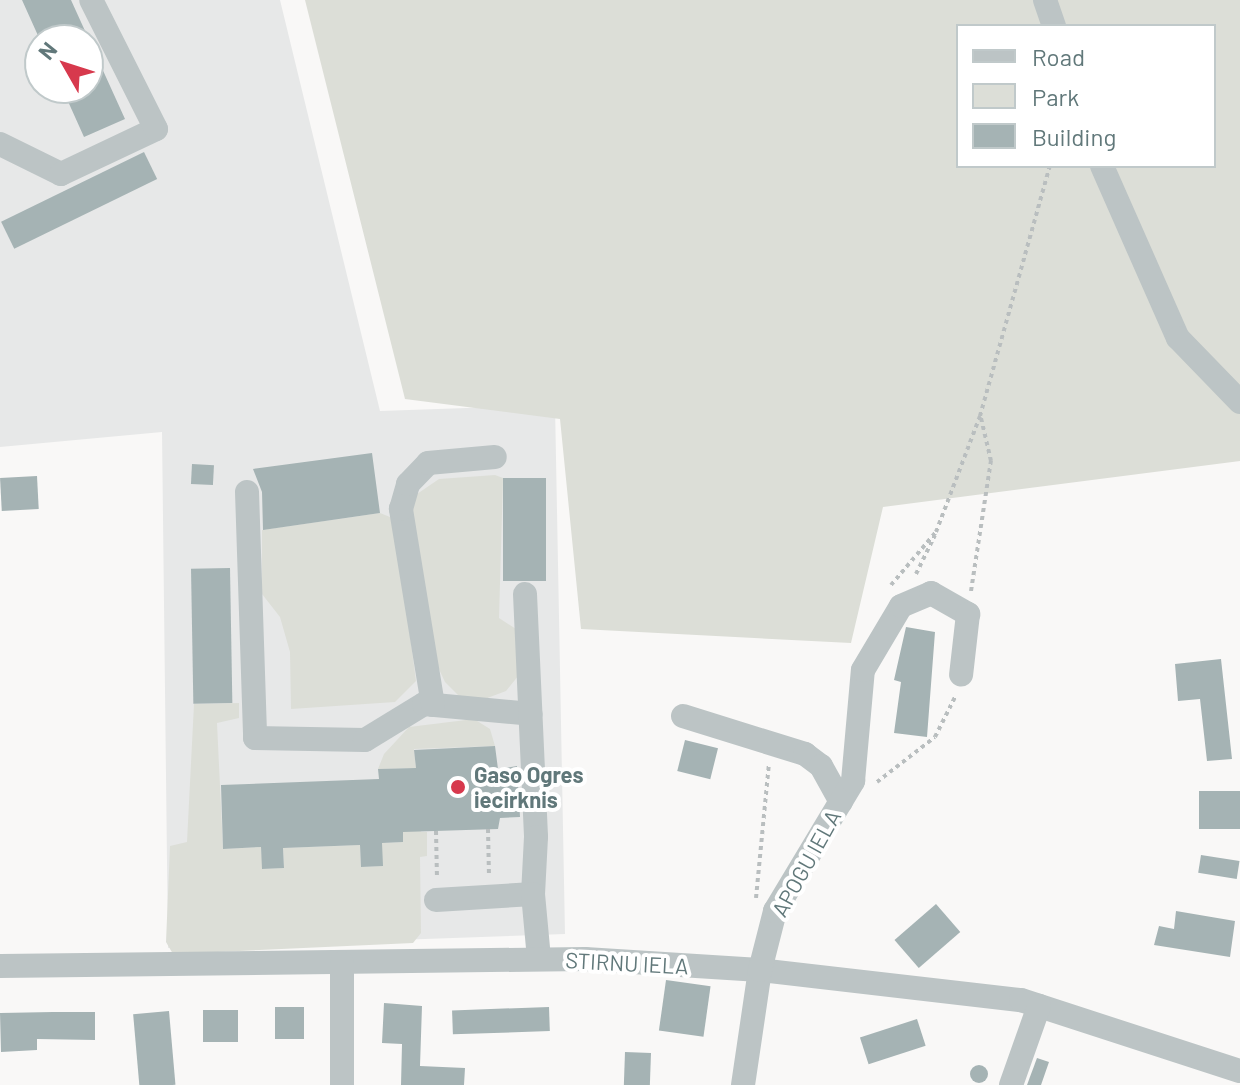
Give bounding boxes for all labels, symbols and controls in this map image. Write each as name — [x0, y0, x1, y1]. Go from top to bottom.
north arrow — [24, 24, 104, 104]
legend — [956, 24, 1216, 168]
text: N — [32, 36, 62, 64]
text: Road — [1032, 42, 1085, 71]
text: Park — [1032, 82, 1079, 111]
text: Building — [1032, 122, 1116, 151]
place label: Gaso Ogres iecirknis — [474, 761, 583, 812]
marker: Gaso Ogres iecirknis — [449, 778, 467, 796]
street label: APOGU IELA — [766, 805, 846, 921]
street label: STIRNU IELA — [565, 947, 689, 979]

